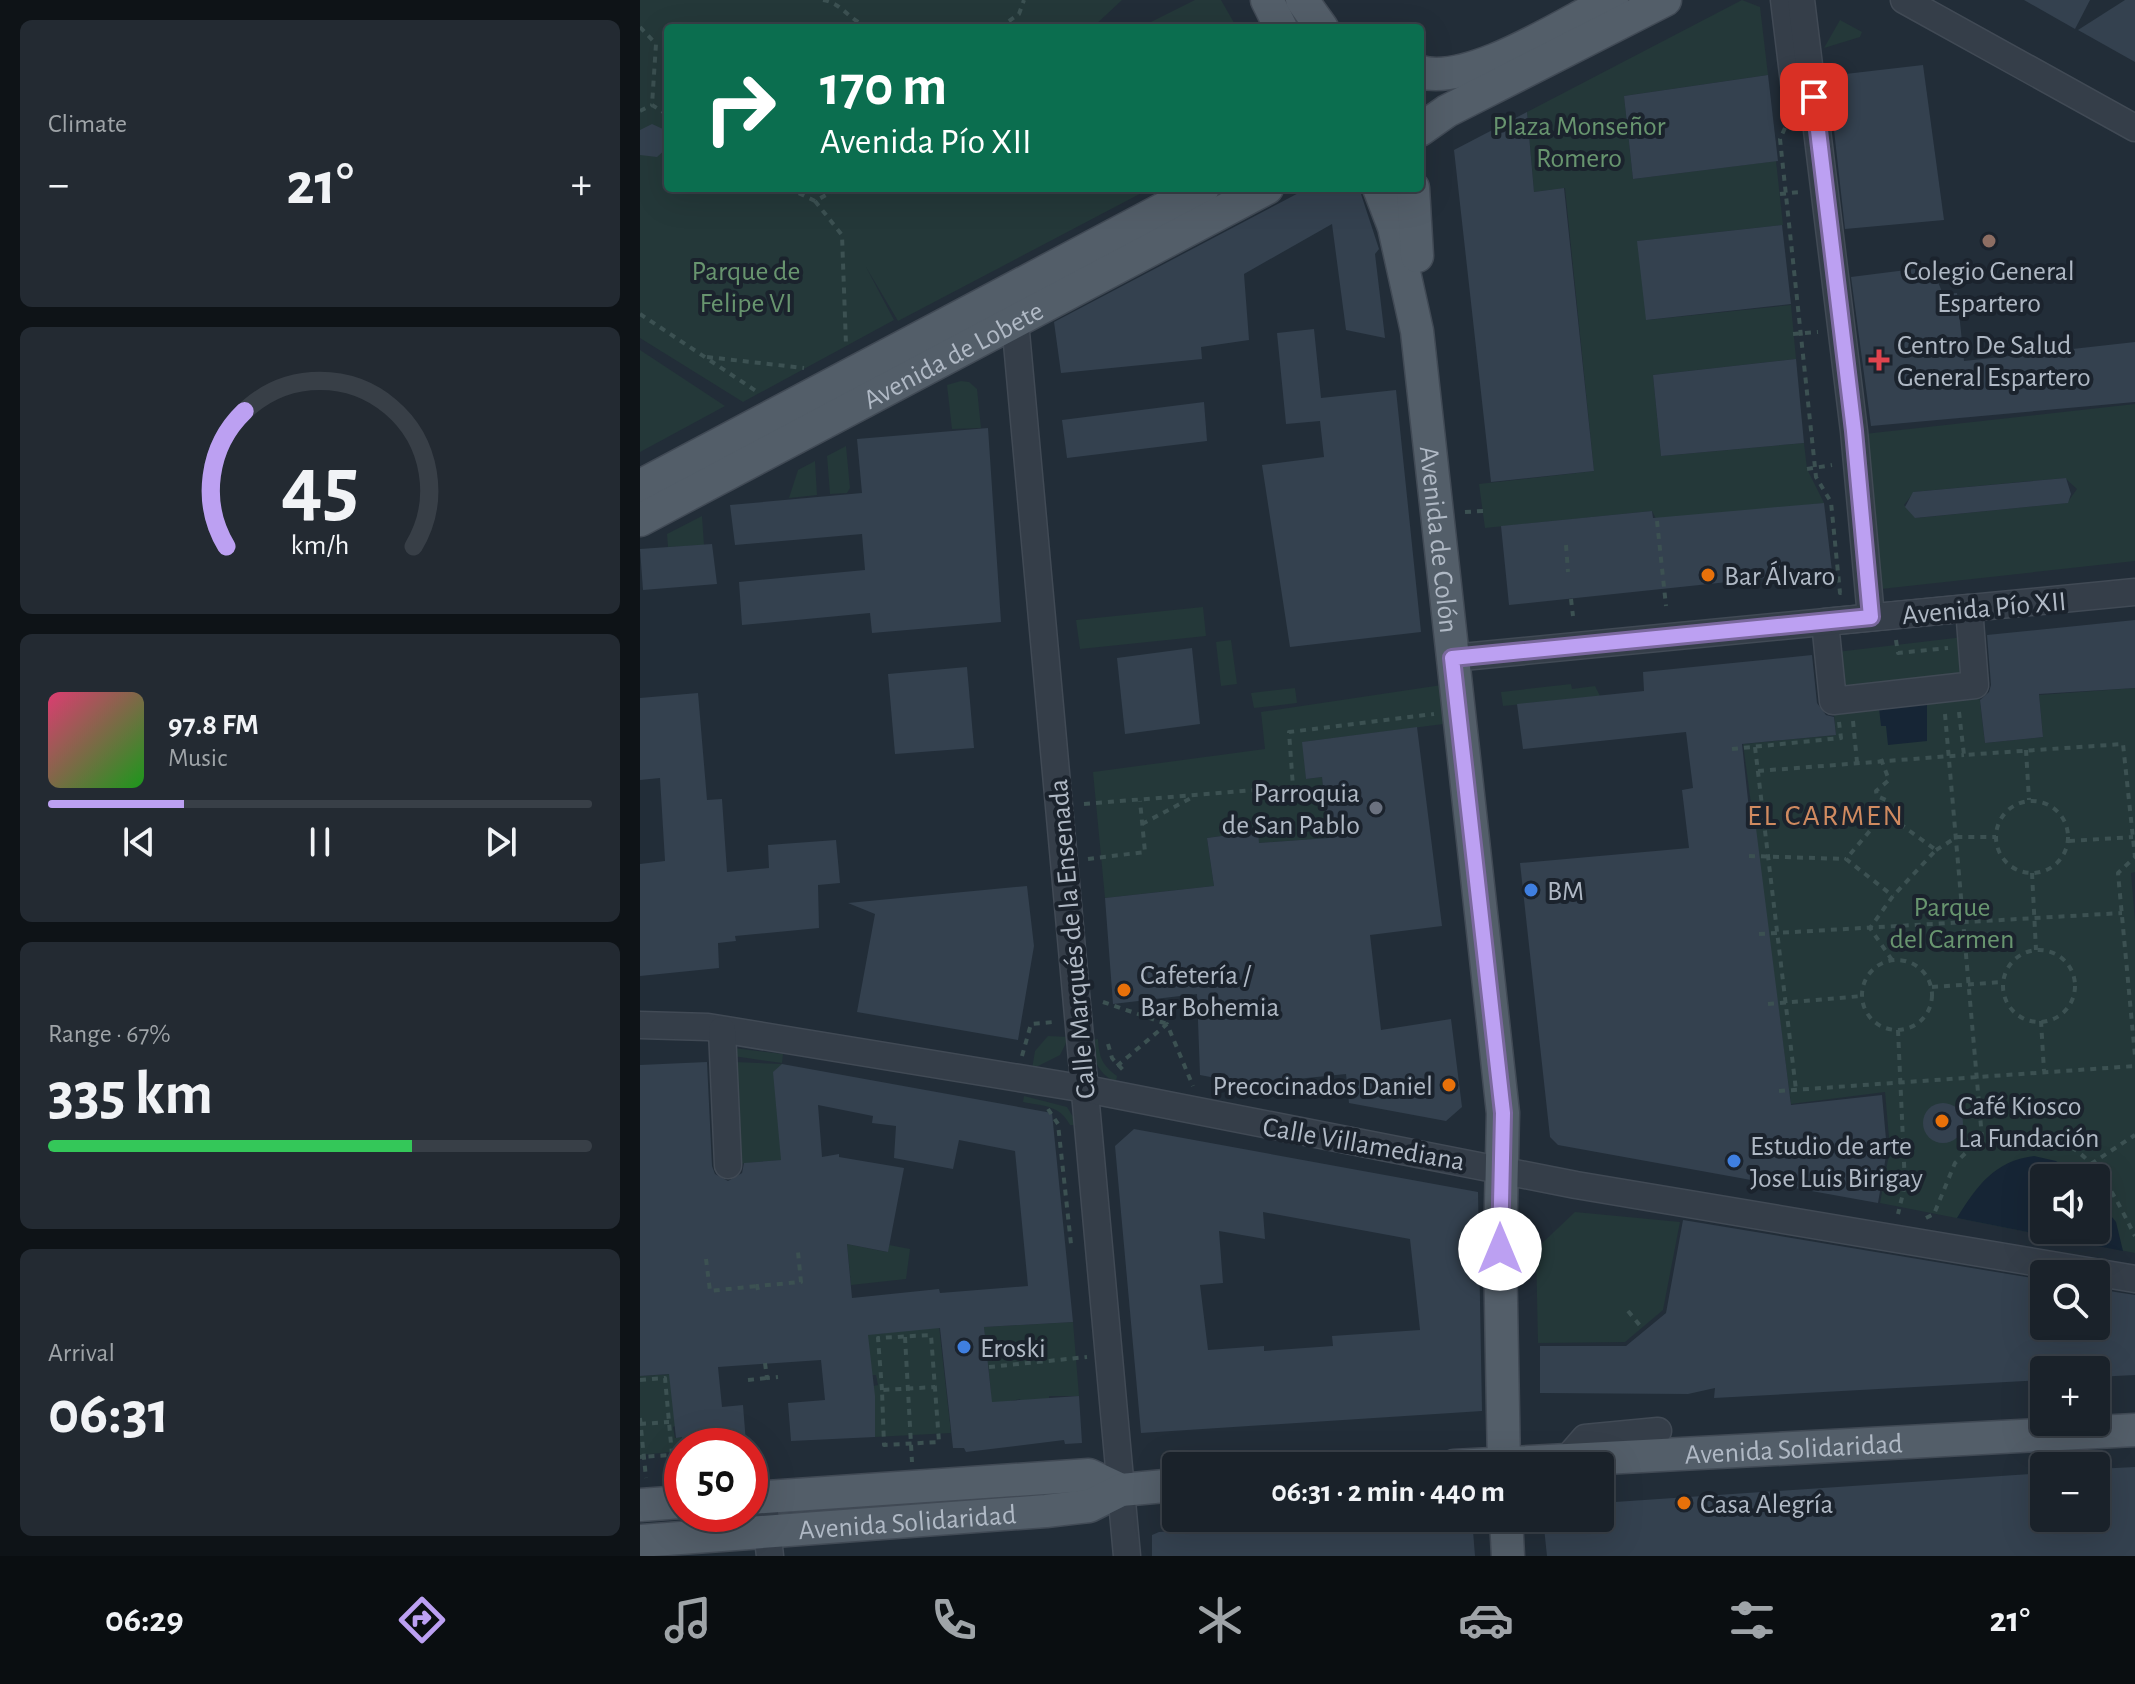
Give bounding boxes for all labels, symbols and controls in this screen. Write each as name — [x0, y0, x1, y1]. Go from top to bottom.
icon: right — [688, 56, 792, 160]
text: 170 m — [820, 59, 947, 115]
pin — [1780, 63, 1848, 131]
icon: arrive — [1792, 75, 1836, 119]
text: Climate — [48, 111, 127, 137]
park label: Plaza Monseñor Romero — [1492, 113, 1666, 173]
text: Avenida Pío XII — [820, 124, 1032, 160]
text: 21° — [286, 155, 354, 215]
text: − — [48, 163, 69, 207]
text: + — [571, 163, 592, 207]
marker: Colegio General Espartero — [1980, 232, 1998, 250]
park label: Parque de Felipe VI — [692, 258, 800, 318]
place label: Colegio General Espartero — [1903, 258, 2075, 318]
street label: Avenida de Lobete — [859, 297, 1048, 415]
place label: Centro De Salud General Espartero — [1897, 332, 2091, 392]
marker: Centro De Salud General Espartero — [1868, 349, 1890, 371]
text: 45 — [281, 445, 359, 529]
street label: Avenida de Colón — [1414, 445, 1462, 635]
text: km/h — [291, 531, 349, 560]
place label: Bar Álvaro — [1724, 560, 1835, 591]
marker: Bar Álvaro — [1699, 566, 1717, 584]
street label: Avenida Pío XII — [1901, 588, 2067, 630]
text: 97.8 FM — [168, 710, 259, 740]
text: Music — [168, 745, 227, 771]
street label: Calle Marqués de la Ensenada — [1045, 778, 1101, 1100]
place label: Parroquia de San Pablo — [1222, 780, 1360, 840]
marker: Parroquia de San Pablo — [1367, 799, 1385, 817]
district label: EL CARMEN — [1747, 801, 1905, 831]
icon: previous — [117, 820, 161, 864]
icon: pause — [298, 820, 342, 864]
icon: next — [479, 820, 523, 864]
place label: BM — [1547, 878, 1584, 906]
marker: BM — [1522, 881, 1540, 899]
park label: Parque del Carmen — [1890, 894, 2014, 954]
place label: Cafetería / Bar Bohemia — [1140, 962, 1280, 1022]
marker: Cafetería / Bar Bohemia — [1115, 981, 1133, 999]
text: Range · 67% — [48, 1021, 171, 1047]
text: 335 km — [48, 1065, 213, 1125]
place label: Precocinados Daniel — [1212, 1073, 1433, 1101]
marker: Precocinados Daniel — [1440, 1076, 1458, 1094]
place label: Café Kiosco La Fundación — [1958, 1093, 2099, 1153]
marker: Café Kiosco La Fundación — [1933, 1112, 1951, 1130]
street label: Calle Villamediana — [1261, 1113, 1467, 1177]
place label: Estudio de arte Jose Luis Birigay — [1750, 1133, 1923, 1193]
marker: Estudio de arte Jose Luis Birigay — [1725, 1152, 1743, 1170]
map controls — [2030, 1164, 2110, 1532]
button: sound — [2030, 1164, 2110, 1244]
position arrow — [1458, 1207, 1542, 1291]
button: search — [2030, 1260, 2110, 1340]
place label: Eroski — [980, 1335, 1046, 1363]
marker: Eroski — [955, 1338, 973, 1356]
text: Arrival — [48, 1340, 115, 1366]
button: + — [2030, 1356, 2110, 1436]
text: 06:31 — [48, 1384, 169, 1444]
speed limit sign: 50 — [664, 1428, 768, 1532]
street label: Avenida Solidaridad — [1684, 1430, 1903, 1470]
button: − — [2030, 1452, 2110, 1532]
text: 06:31 · 2 min · 440 m — [1271, 1477, 1505, 1507]
place label: Casa Alegría — [1700, 1491, 1834, 1519]
marker: Casa Alegría — [1675, 1494, 1693, 1512]
street label: Avenida Solidaridad — [797, 1501, 1017, 1545]
icon: directions — [394, 1592, 450, 1648]
icon: music — [660, 1592, 716, 1648]
icon: phone — [926, 1592, 982, 1648]
icon: climate — [1192, 1592, 1248, 1648]
icon: car — [1458, 1592, 1514, 1648]
icon: filters — [1724, 1592, 1780, 1648]
text: 06:29 — [105, 1602, 184, 1638]
text: 21° — [1990, 1602, 2030, 1638]

